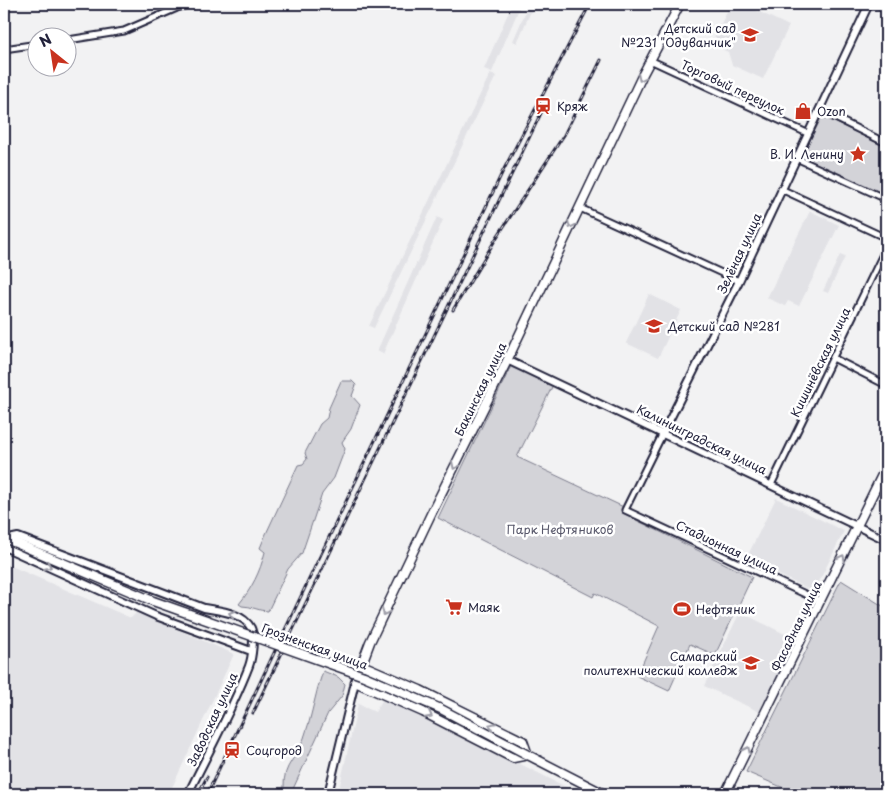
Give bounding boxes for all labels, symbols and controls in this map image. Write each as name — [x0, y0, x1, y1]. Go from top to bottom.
place label: Детский сад №231 "Одуванчик" — [621, 19, 736, 51]
school or university icon: Детский сад №231 "Одуванчик" — [740, 25, 760, 45]
north arrow — [28, 28, 78, 78]
text: N — [35, 28, 55, 52]
street label: Торговый переулок — [678, 55, 789, 119]
one-way arrow — [637, 73, 647, 82]
station icon: Кряж — [533, 96, 553, 116]
place label: Кряж — [557, 97, 588, 115]
shop icon: Ozon — [793, 101, 813, 121]
place label: Ozon — [817, 102, 846, 120]
place icon: В. И. Ленину — [848, 144, 868, 164]
place label: В. И. Ленину — [770, 145, 844, 163]
street label: Зелёная улица — [712, 209, 766, 296]
one-way arrow — [567, 220, 578, 229]
street label: Кишинёвская улица — [786, 304, 855, 420]
school or university icon: Детский сад №281 — [644, 316, 664, 336]
place label: Детский сад №281 — [667, 317, 780, 335]
street label: Бакинская улица — [449, 339, 511, 439]
street label: Калининградская улица — [634, 400, 771, 479]
one-way arrow — [451, 461, 461, 470]
street label: Стадионная улица — [673, 516, 781, 579]
park label: Парк Нефтяников — [507, 520, 613, 538]
one-way arrow — [836, 554, 846, 563]
one-way arrow — [43, 560, 52, 571]
street label: Фасадная улица — [766, 577, 826, 674]
supermarket icon: Маяк — [444, 597, 464, 617]
place label: Маяк — [468, 598, 500, 616]
sports icon: Нефтяник — [672, 599, 692, 619]
place label: Нефтяник — [696, 600, 756, 618]
one-way arrow — [381, 607, 391, 616]
one-way arrow — [228, 610, 236, 620]
street label: Грозненская улица — [259, 618, 371, 674]
place label: Самарский политехнический колледж — [583, 647, 737, 679]
school or university icon: Самарский политехнический колледж — [741, 653, 761, 673]
street label: Заводская улица — [182, 669, 242, 769]
one-way arrow — [424, 709, 433, 719]
one-way arrow — [488, 722, 497, 732]
station icon: Соцгород — [222, 740, 242, 760]
place label: Соцгород — [246, 741, 302, 759]
one-way arrow — [741, 747, 751, 756]

